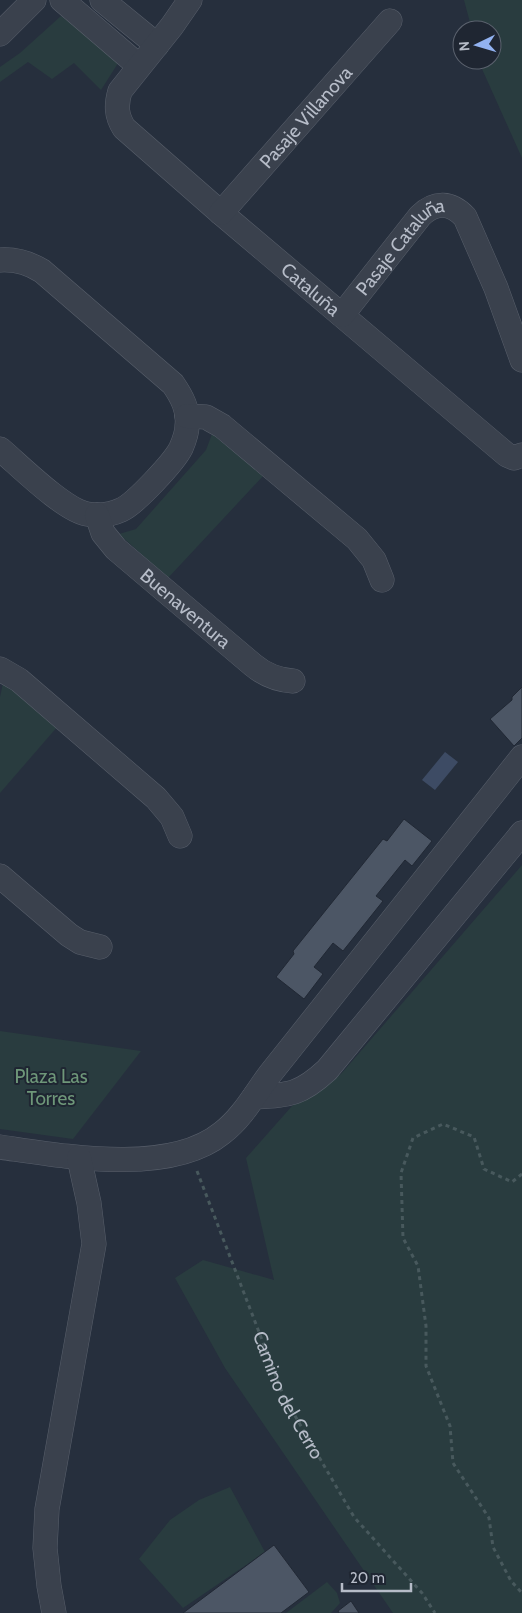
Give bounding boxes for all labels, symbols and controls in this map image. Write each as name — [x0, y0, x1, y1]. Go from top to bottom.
north arrow — [452, 20, 502, 70]
text: N — [455, 40, 473, 52]
street label: Pasaje Villanova — [255, 61, 357, 173]
street label: Pasaje Cataluña — [351, 194, 446, 300]
street label: Cataluña — [276, 258, 345, 321]
street label: Buenaventura — [136, 564, 235, 653]
park label: Plaza Las Torres — [14, 1065, 88, 1110]
street label: Camino del Cerro — [248, 1328, 329, 1463]
scale bar — [342, 1560, 411, 1592]
text: 20 m — [350, 1569, 385, 1587]

